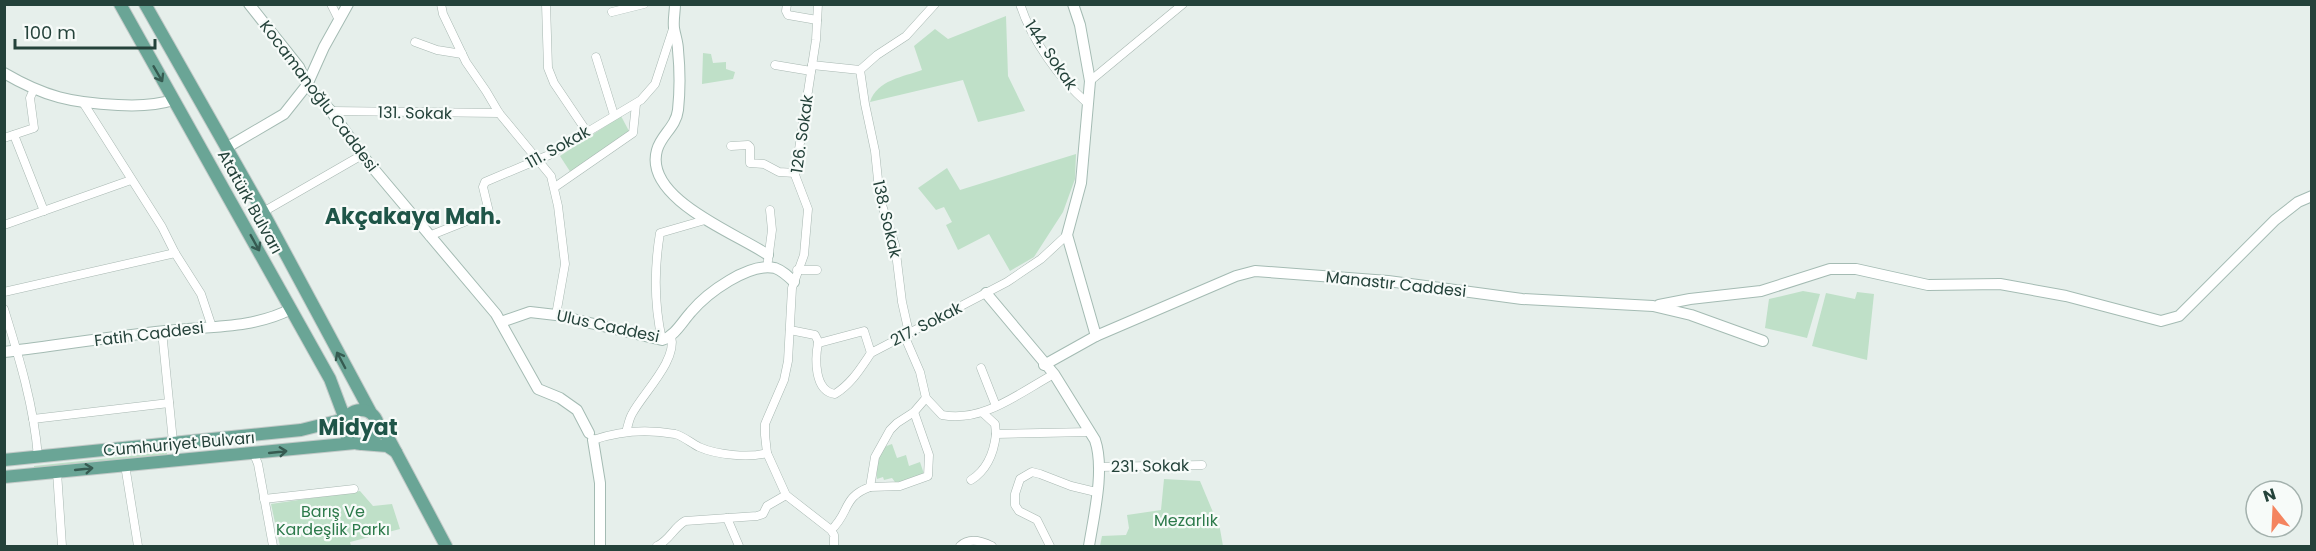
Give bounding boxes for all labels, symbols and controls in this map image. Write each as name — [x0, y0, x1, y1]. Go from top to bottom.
scale bar — [15, 12, 154, 50]
street label: Kocamanoğlu Caddesi — [254, 15, 384, 177]
street label: 144. Sokak — [1019, 15, 1083, 95]
text: 100 m — [24, 20, 76, 45]
one-way arrow — [153, 65, 165, 82]
street label: 126. Sokak — [785, 93, 819, 175]
street label: 131. Sokak — [378, 101, 453, 125]
street label: 111. Sokak — [522, 120, 595, 174]
street label: Atatürk Bulvarı — [212, 146, 288, 258]
street label: 138. Sokak — [867, 178, 907, 261]
district label: Akçakaya Mah. — [325, 201, 501, 232]
one-way arrow — [250, 234, 261, 252]
street label: Manastır Caddesi — [1325, 265, 1467, 303]
street label: 217. Sokak — [886, 296, 966, 352]
street label: Ulus Caddesi — [554, 304, 662, 348]
street label: Fatih Caddesi — [93, 316, 205, 352]
one-way arrow — [335, 352, 347, 369]
district label: Midyat — [318, 412, 398, 443]
street label: Cumhuriyet Bulvarı — [102, 426, 256, 462]
one-way arrow — [267, 446, 287, 457]
street label: 231. Sokak — [1111, 454, 1190, 478]
one-way arrow — [73, 464, 93, 475]
north arrow — [2244, 479, 2304, 539]
text: N — [2260, 482, 2279, 508]
park label: Barış Ve Kardeşlik Parkı — [276, 500, 390, 541]
park label: Mezarlık — [1154, 509, 1219, 532]

